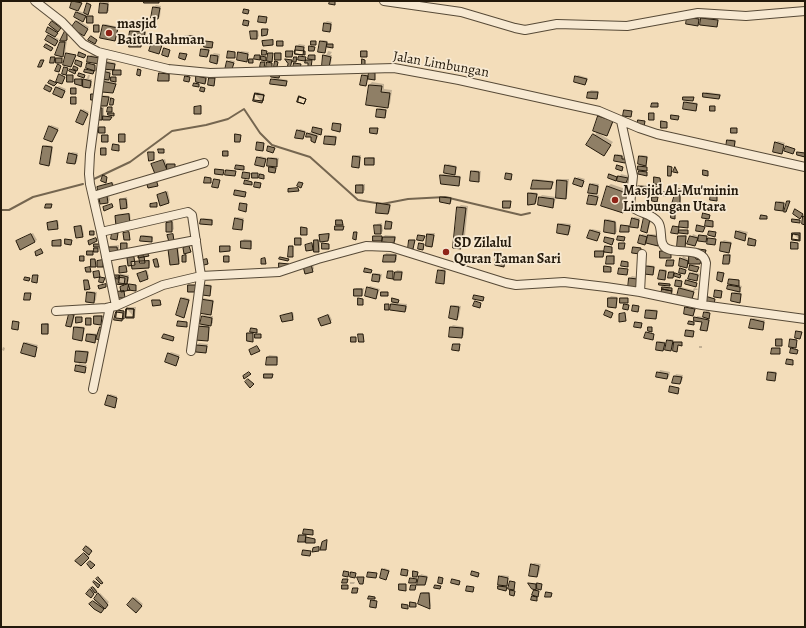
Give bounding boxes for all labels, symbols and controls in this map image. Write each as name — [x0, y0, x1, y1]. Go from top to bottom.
place label: masjid Baitul Rahman — [117, 17, 205, 50]
marker: masjid Baitul Rahman — [104, 28, 114, 38]
street label: Jalan Limbungan — [392, 48, 490, 82]
place label: Masjid Al-Mu'minin Limbungan Utara — [623, 184, 739, 216]
marker: Masjid Al-Mu'minin Limbungan Utara — [610, 195, 620, 205]
place label: SD Zilalul Quran Taman Sari — [454, 236, 561, 268]
marker: SD Zilalul Quran Taman Sari — [441, 247, 451, 257]

